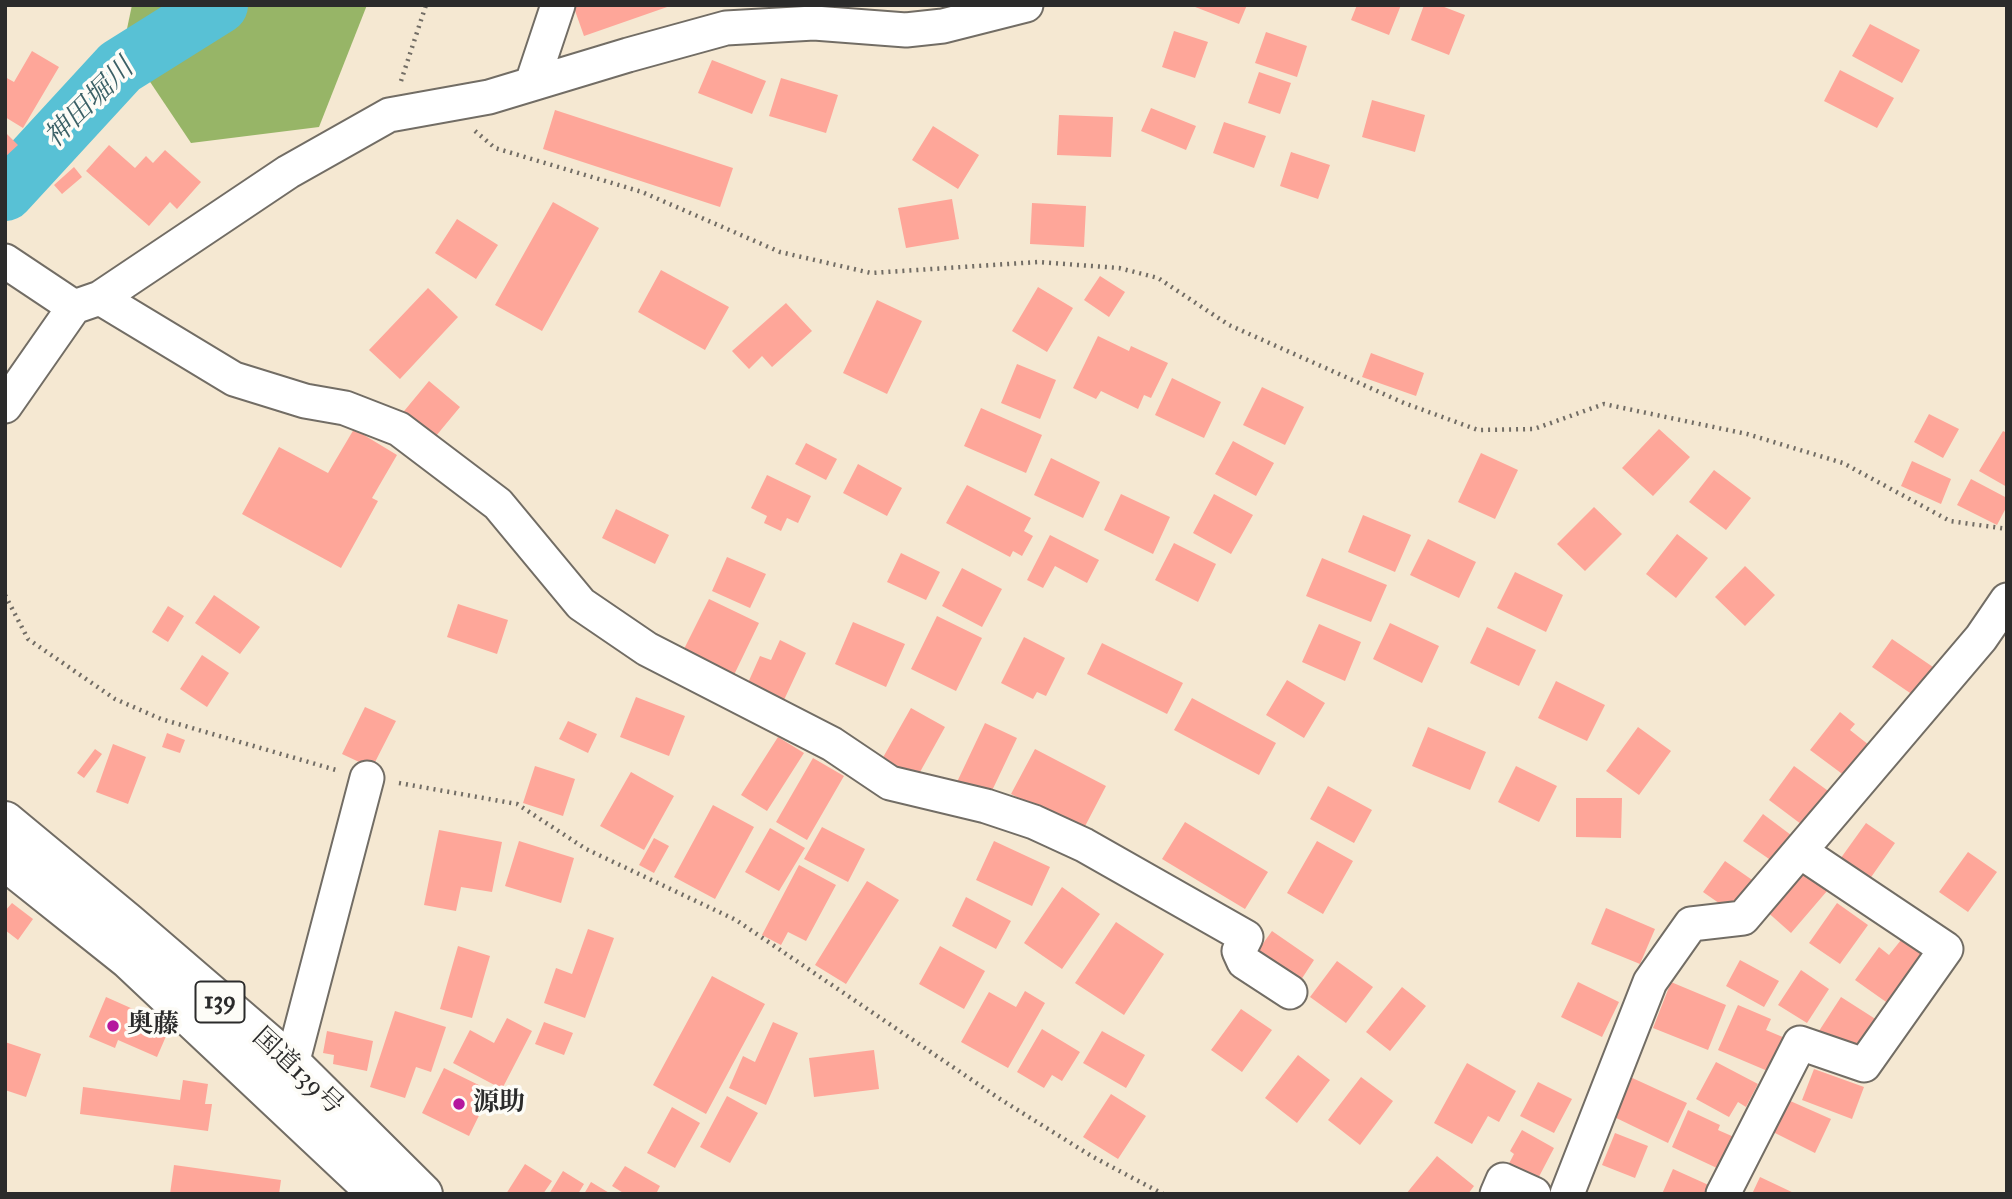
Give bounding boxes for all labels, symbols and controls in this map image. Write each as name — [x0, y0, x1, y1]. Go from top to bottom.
water label: 神田堀川 — [39, 53, 141, 155]
road number: 139 — [196, 982, 244, 1022]
place label: 奥藤 — [127, 1010, 179, 1042]
marker: 奥藤 — [105, 1018, 121, 1034]
street label: 国道139号 — [245, 1022, 349, 1122]
place label: 源助 — [473, 1088, 525, 1120]
marker: 源助 — [451, 1096, 467, 1112]

